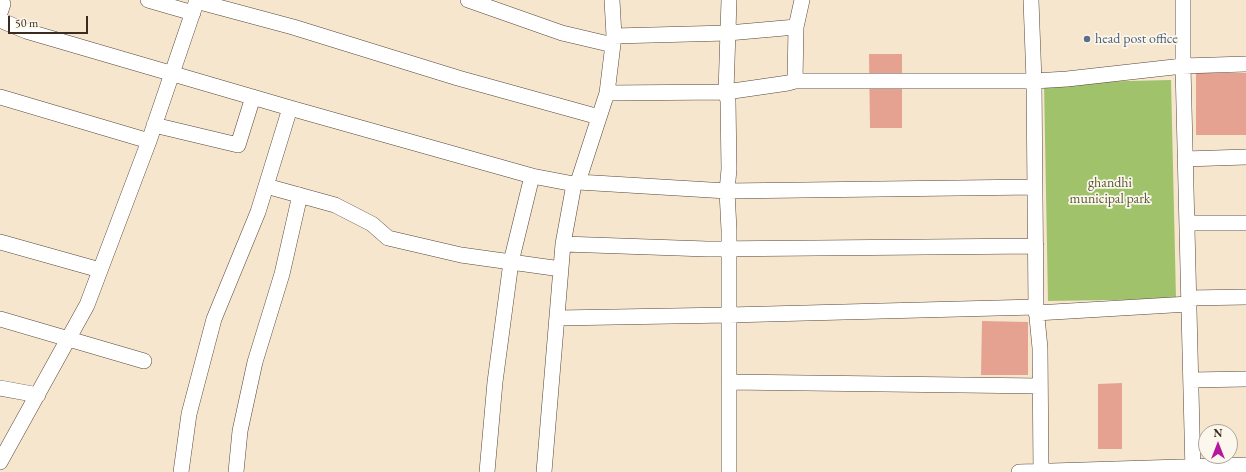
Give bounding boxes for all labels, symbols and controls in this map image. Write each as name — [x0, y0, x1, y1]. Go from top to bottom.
scale bar — [10, 8, 90, 34]
text: 50 m — [15, 15, 38, 31]
place label: head post office — [1095, 31, 1178, 47]
marker: head post office — [1082, 34, 1092, 44]
park label: ghandhi municipal park — [1070, 175, 1150, 208]
north arrow — [1198, 424, 1238, 464]
text: N — [1214, 426, 1222, 440]

